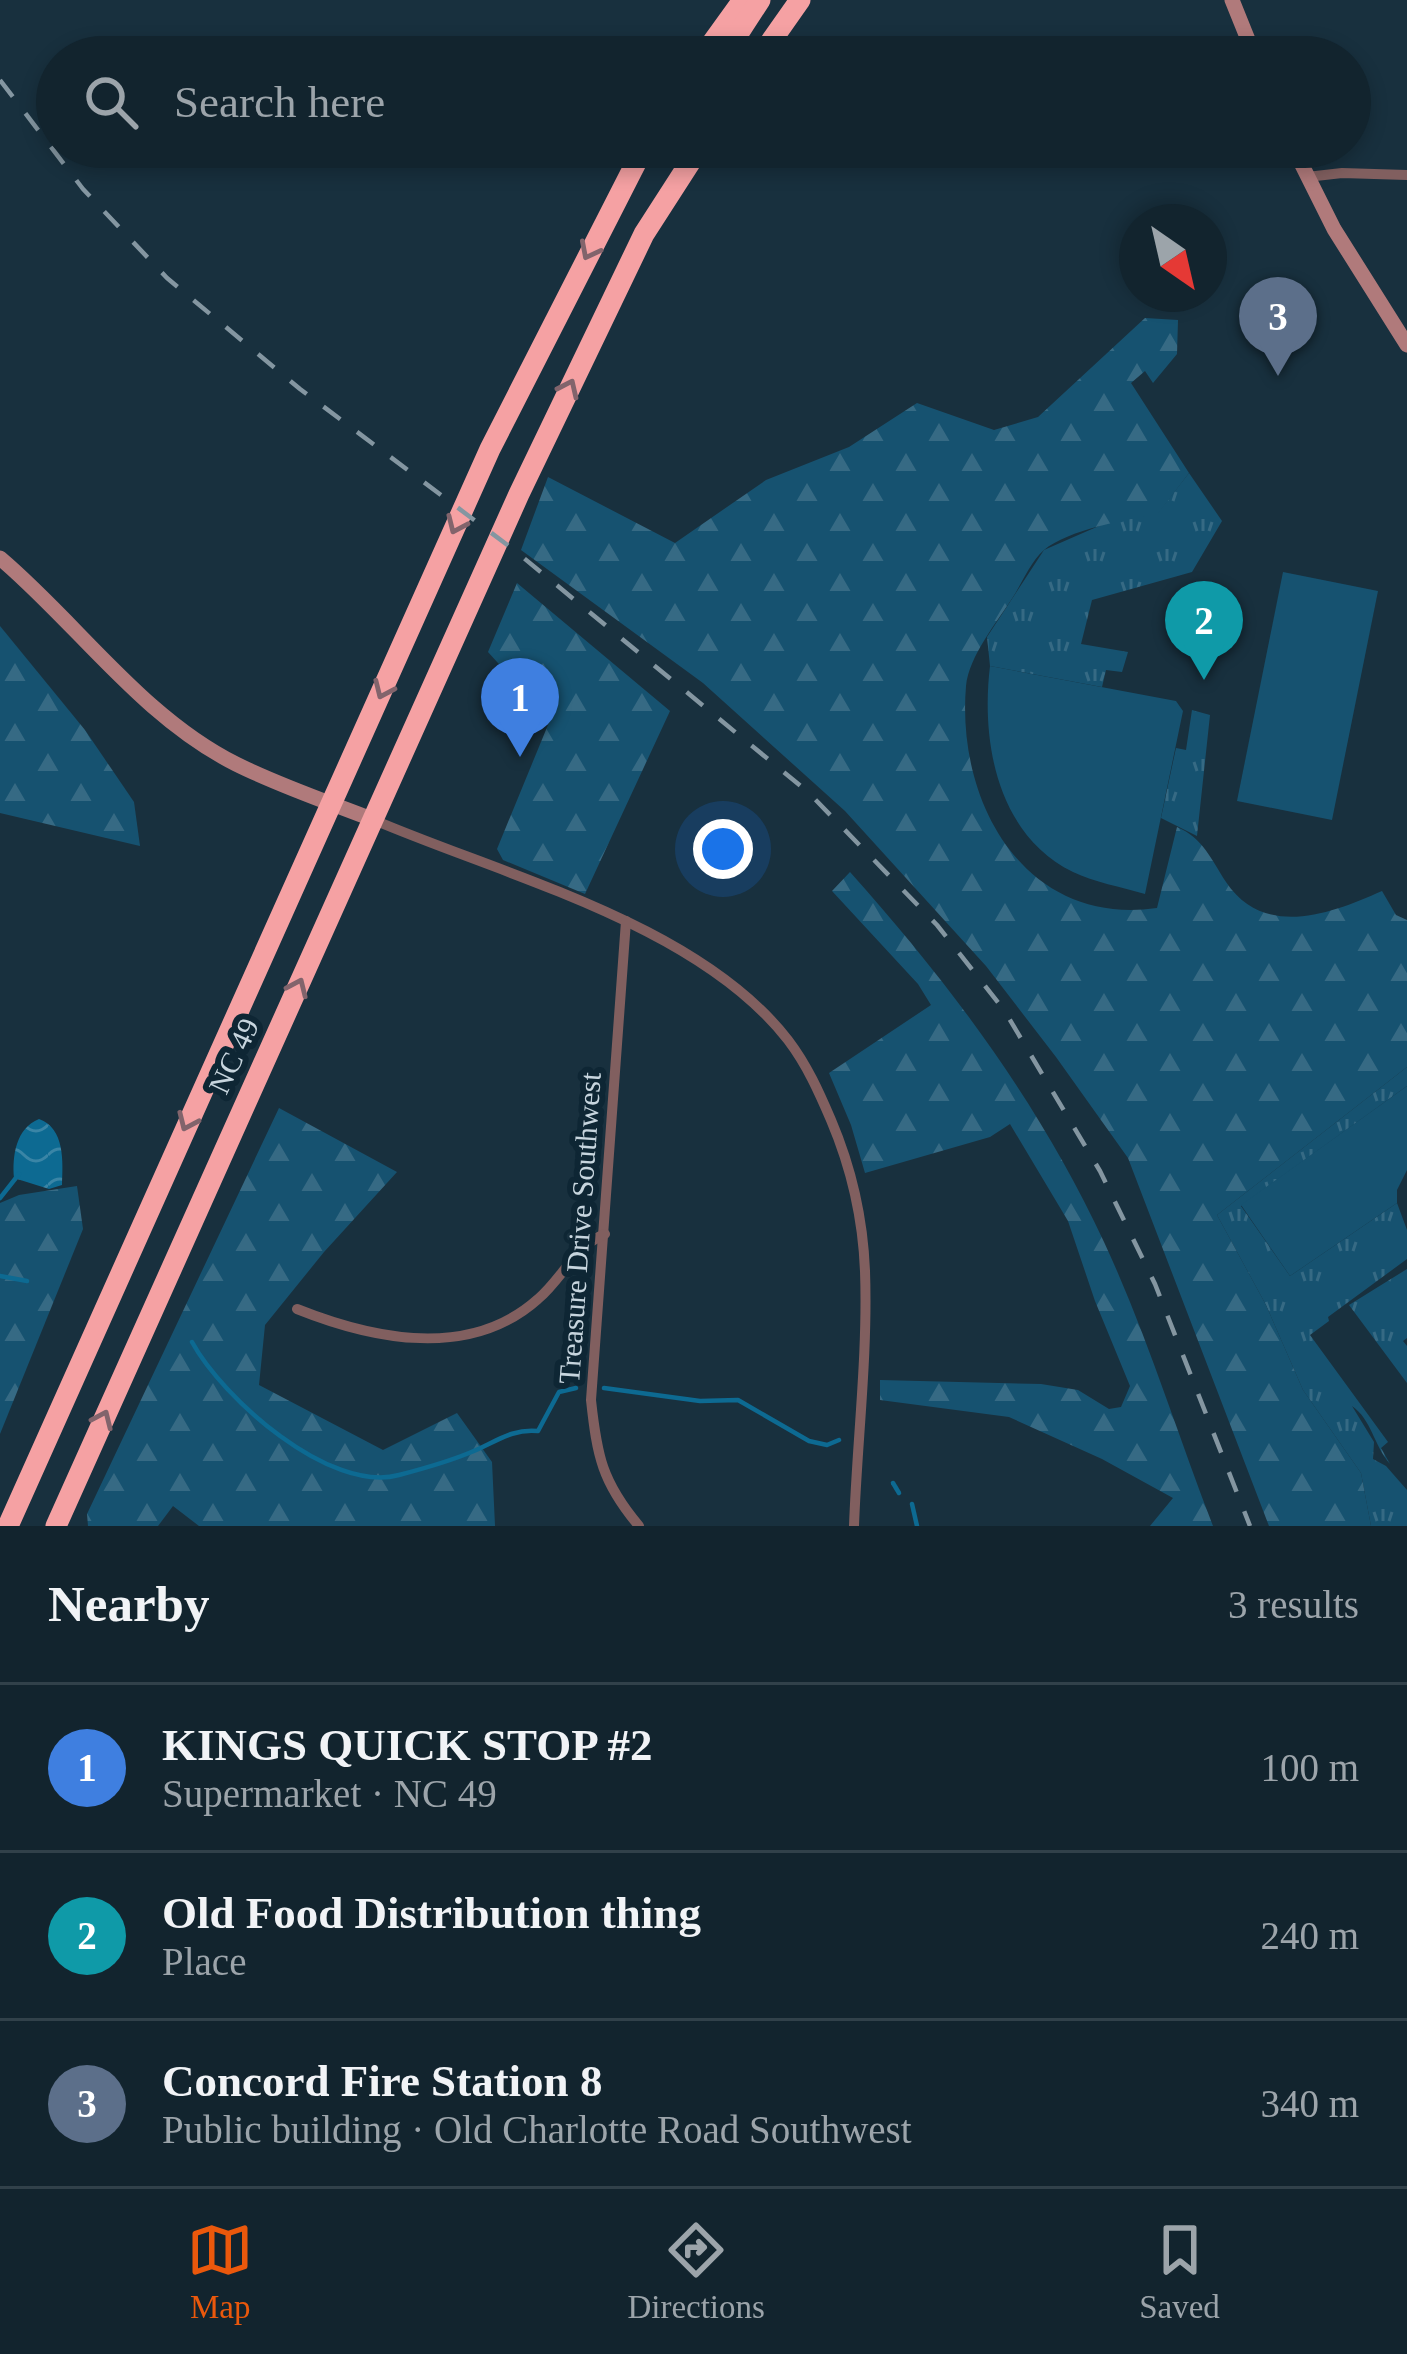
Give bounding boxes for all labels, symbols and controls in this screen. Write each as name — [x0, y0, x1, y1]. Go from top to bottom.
search box — [36, 36, 1371, 168]
icon: search — [78, 69, 144, 135]
text: Search here — [174, 77, 385, 127]
north arrow — [1119, 204, 1227, 312]
one-way arrow — [581, 238, 604, 260]
pin: 3 — [1239, 277, 1317, 376]
one-way arrow — [555, 379, 578, 400]
one-way arrow — [447, 513, 471, 534]
pin: 2 — [1165, 581, 1243, 680]
pin: 1 — [481, 658, 559, 757]
one-way arrow — [373, 678, 397, 699]
your location — [693, 819, 753, 879]
one-way arrow — [284, 978, 307, 999]
street label: NC 49 — [202, 1013, 265, 1099]
street label: Treasure Drive Southwest — [552, 1070, 607, 1385]
one-way arrow — [177, 1110, 201, 1131]
one-way arrow — [89, 1410, 113, 1431]
text: Nearby — [48, 1576, 209, 1632]
text: 3 results — [1228, 1583, 1359, 1626]
text: KINGS QUICK STOP #2 — [162, 1720, 653, 1770]
text: 1 — [77, 1746, 97, 1789]
text: 100 m — [1260, 1746, 1359, 1789]
text: Supermarket · NC 49 — [162, 1772, 497, 1815]
text: Old Food Distribution thing — [162, 1888, 701, 1938]
text: 2 — [77, 1914, 97, 1957]
text: 240 m — [1260, 1914, 1359, 1957]
text: Place — [162, 1940, 246, 1983]
text: Concord Fire Station 8 — [162, 2056, 602, 2106]
text: 3 — [77, 2082, 97, 2125]
text: 340 m — [1260, 2082, 1359, 2125]
text: Public building · Old Charlotte Road Southwest — [162, 2108, 912, 2151]
tab: Map — [187, 2217, 253, 2326]
tab: Directions — [627, 2217, 765, 2326]
tab: Saved — [1139, 2217, 1220, 2326]

